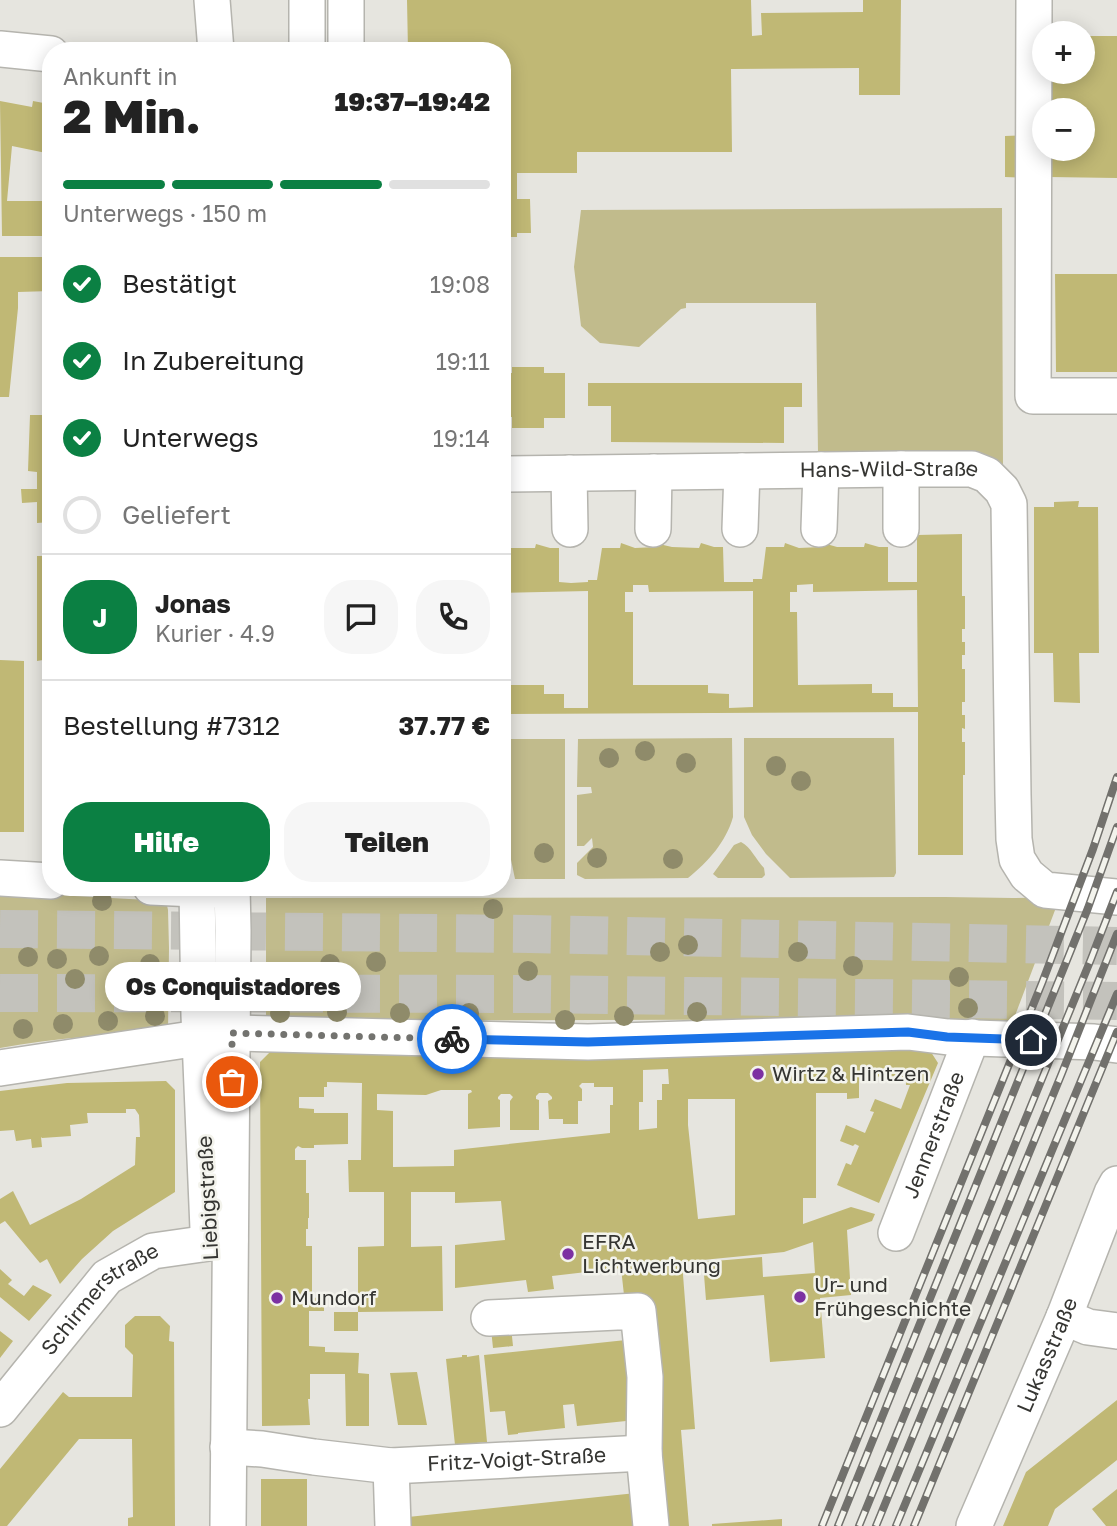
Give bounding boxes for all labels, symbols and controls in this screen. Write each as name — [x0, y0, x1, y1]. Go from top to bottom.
map controls — [1032, 21, 1095, 161]
button: + — [1032, 21, 1095, 84]
text: Ankunft in — [63, 62, 178, 90]
text: 19:37–19:42 — [334, 86, 490, 117]
text: 2 Min. — [63, 88, 201, 143]
button: − — [1032, 98, 1095, 161]
text: Unterwegs · 150 m — [63, 199, 267, 227]
icon: check — [63, 265, 101, 303]
text: Bestätigt — [122, 268, 237, 299]
text: 19:08 — [430, 270, 490, 298]
icon: check — [63, 342, 101, 380]
text: In Zubereitung — [122, 345, 305, 376]
text: 19:11 — [436, 347, 490, 375]
icon: check — [63, 419, 101, 457]
text: Unterwegs — [122, 422, 259, 453]
text: 19:14 — [433, 424, 490, 452]
street label: Hans-Wild-Straße — [799, 454, 983, 483]
text: Geliefert — [122, 499, 231, 530]
button: chat — [324, 580, 398, 654]
button: phone — [416, 580, 490, 654]
text: Jonas — [155, 588, 231, 619]
text: J — [93, 602, 107, 633]
text: Kurier · 4.9 — [155, 619, 275, 647]
text: Bestellung #7312 — [63, 710, 280, 741]
text: 37.77 € — [398, 710, 490, 741]
button: Hilfe — [63, 802, 270, 882]
button: Teilen — [284, 802, 490, 882]
callout: Os Conquistadores — [104, 963, 360, 1012]
text: Os Conquistadores — [126, 972, 340, 1000]
courier — [417, 1004, 487, 1074]
pin — [1001, 1010, 1061, 1070]
icon: bike — [433, 1020, 471, 1058]
icon: home — [1012, 1021, 1050, 1059]
pin — [202, 1052, 262, 1112]
place label: Wirtz & Hintzen — [772, 1060, 929, 1086]
icon: bag — [213, 1063, 251, 1101]
marker: Wirtz & Hintzen — [750, 1066, 766, 1082]
street label: Jennerstraße — [897, 1068, 969, 1202]
street label: Liebigstraße — [191, 1135, 223, 1261]
place label: EFRA Lichtwerbung — [582, 1228, 721, 1278]
street label: Schirmerstraße — [35, 1237, 163, 1360]
marker: EFRA Lichtwerbung — [560, 1246, 576, 1262]
place label: Ur- und Frühgeschichte — [814, 1271, 971, 1321]
place label: Mundorf — [291, 1284, 377, 1310]
marker: Ur- und Frühgeschichte — [792, 1289, 808, 1305]
marker: Mundorf — [269, 1290, 285, 1306]
street label: Lukasstraße — [1010, 1293, 1082, 1416]
street label: Fritz-Voigt-Straße — [426, 1441, 607, 1476]

